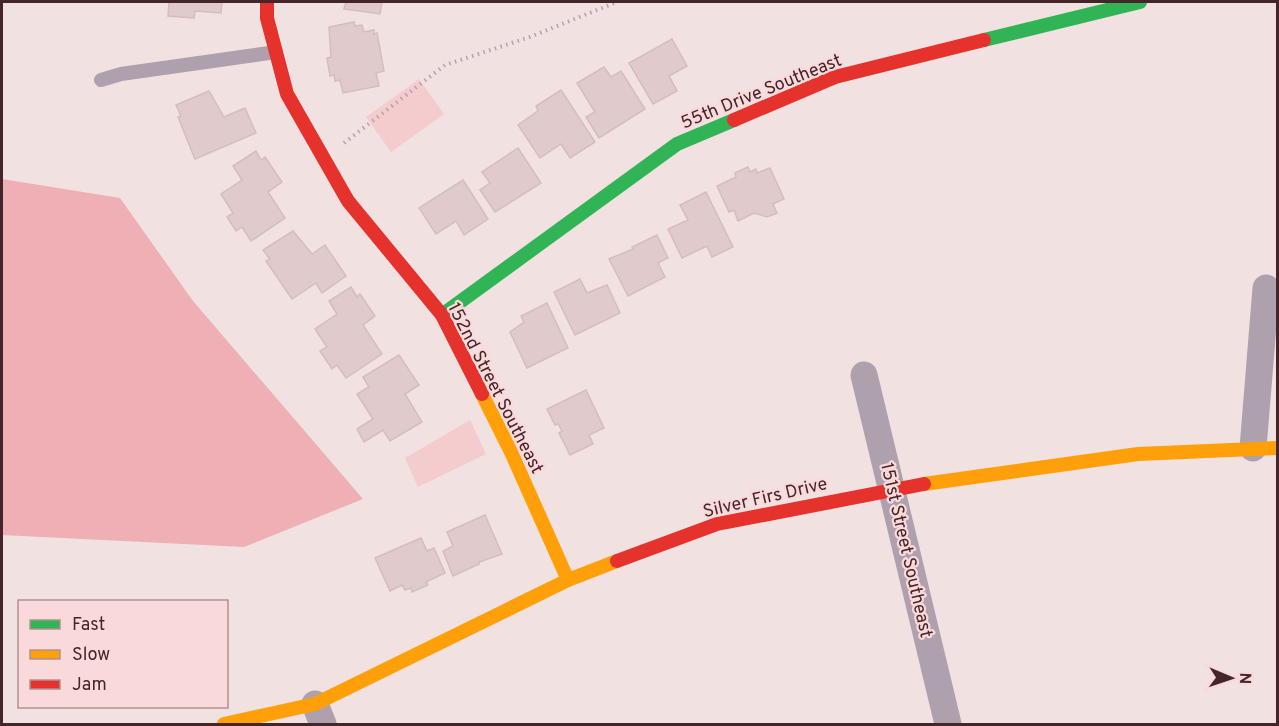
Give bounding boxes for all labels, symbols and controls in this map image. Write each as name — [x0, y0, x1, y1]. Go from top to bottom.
street label: 55th Drive Southeast — [678, 50, 845, 135]
street label: 152nd Street Southeast — [442, 299, 548, 478]
street label: 151st Street Southeast — [874, 461, 937, 640]
street label: Silver Firs Drive — [701, 473, 830, 524]
legend — [18, 600, 228, 708]
text: Fast — [72, 614, 105, 637]
text: Slow — [72, 644, 110, 667]
north arrow — [1201, 648, 1261, 708]
text: N — [1234, 672, 1254, 685]
text: Jam — [72, 674, 107, 697]

